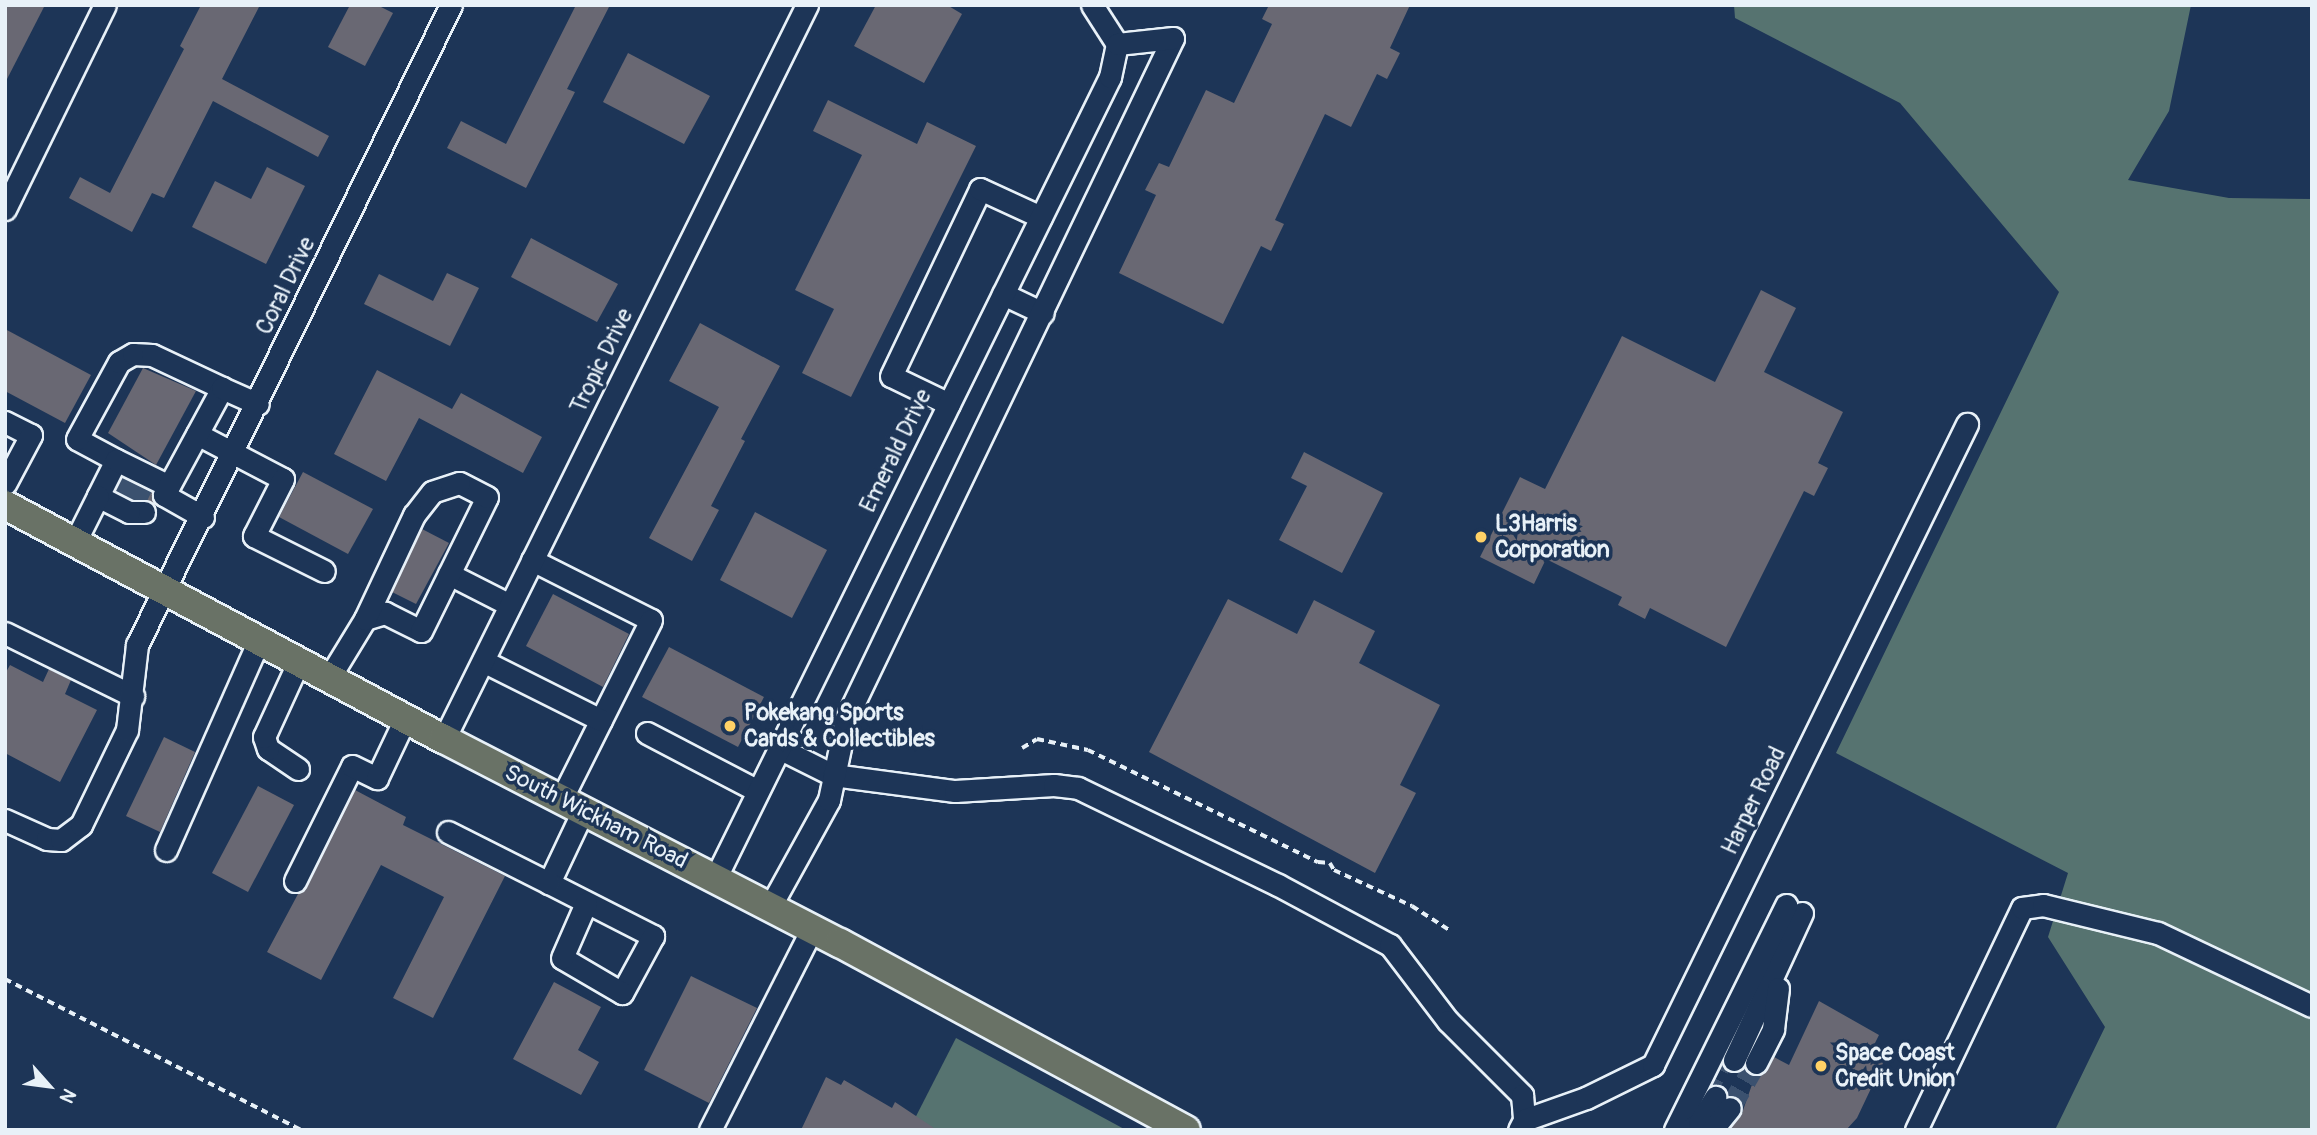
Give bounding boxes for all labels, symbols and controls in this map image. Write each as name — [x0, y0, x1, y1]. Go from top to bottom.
street label: Coral Drive — [251, 233, 321, 339]
street label: Tropic Drive — [565, 304, 639, 418]
street label: Emerald Drive — [854, 385, 938, 517]
place label: L3Harris Corporation — [1495, 510, 1610, 564]
marker: L3Harris Corporation — [1473, 529, 1489, 545]
place label: Pokekang Sports Cards & Collectibles — [744, 699, 935, 753]
marker: Pokekang Sports Cards & Collectibles — [722, 718, 738, 734]
street label: Harper Road — [1716, 743, 1792, 859]
street label: South Wickham Road — [500, 759, 692, 875]
place label: Space Coast Credit Union — [1835, 1039, 1955, 1093]
north arrow — [14, 1051, 84, 1121]
marker: Space Coast Credit Union — [1813, 1058, 1829, 1074]
text: N — [54, 1085, 81, 1107]

